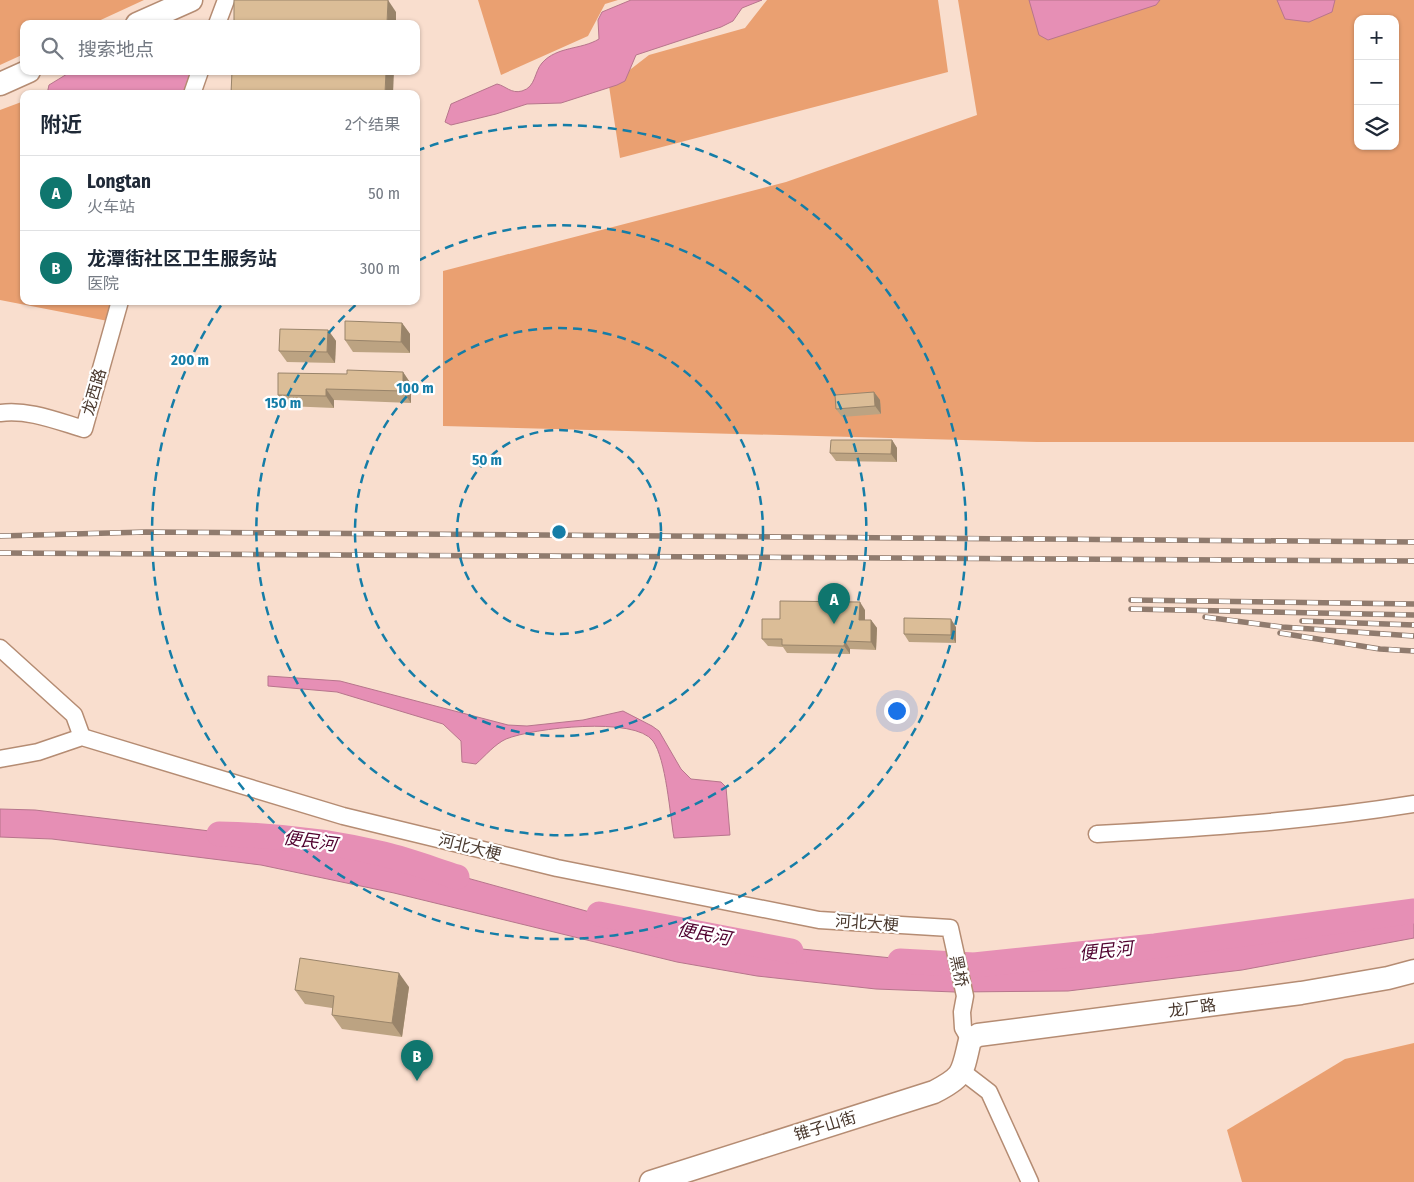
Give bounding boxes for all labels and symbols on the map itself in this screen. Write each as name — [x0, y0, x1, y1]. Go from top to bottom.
text: 200 m — [170, 351, 209, 369]
street label: 龙西路 — [78, 366, 110, 418]
text: 100 m — [396, 379, 434, 397]
text: 150 m — [265, 394, 301, 412]
text: 50 m — [472, 451, 502, 469]
centre of rings — [550, 523, 568, 541]
pin: A — [818, 583, 850, 624]
your location — [884, 698, 910, 724]
water label: 便民河 — [282, 826, 341, 856]
street label: 河北大梗 — [437, 830, 503, 864]
street label: 河北大梗 — [834, 911, 900, 935]
water label: 便民河 — [675, 918, 736, 951]
water label: 便民河 — [1078, 937, 1137, 965]
street label: 黑桥 — [946, 953, 972, 989]
street label: 龙厂路 — [1167, 995, 1217, 1021]
pin: B — [401, 1040, 433, 1081]
street label: 锥子山街 — [792, 1108, 858, 1144]

